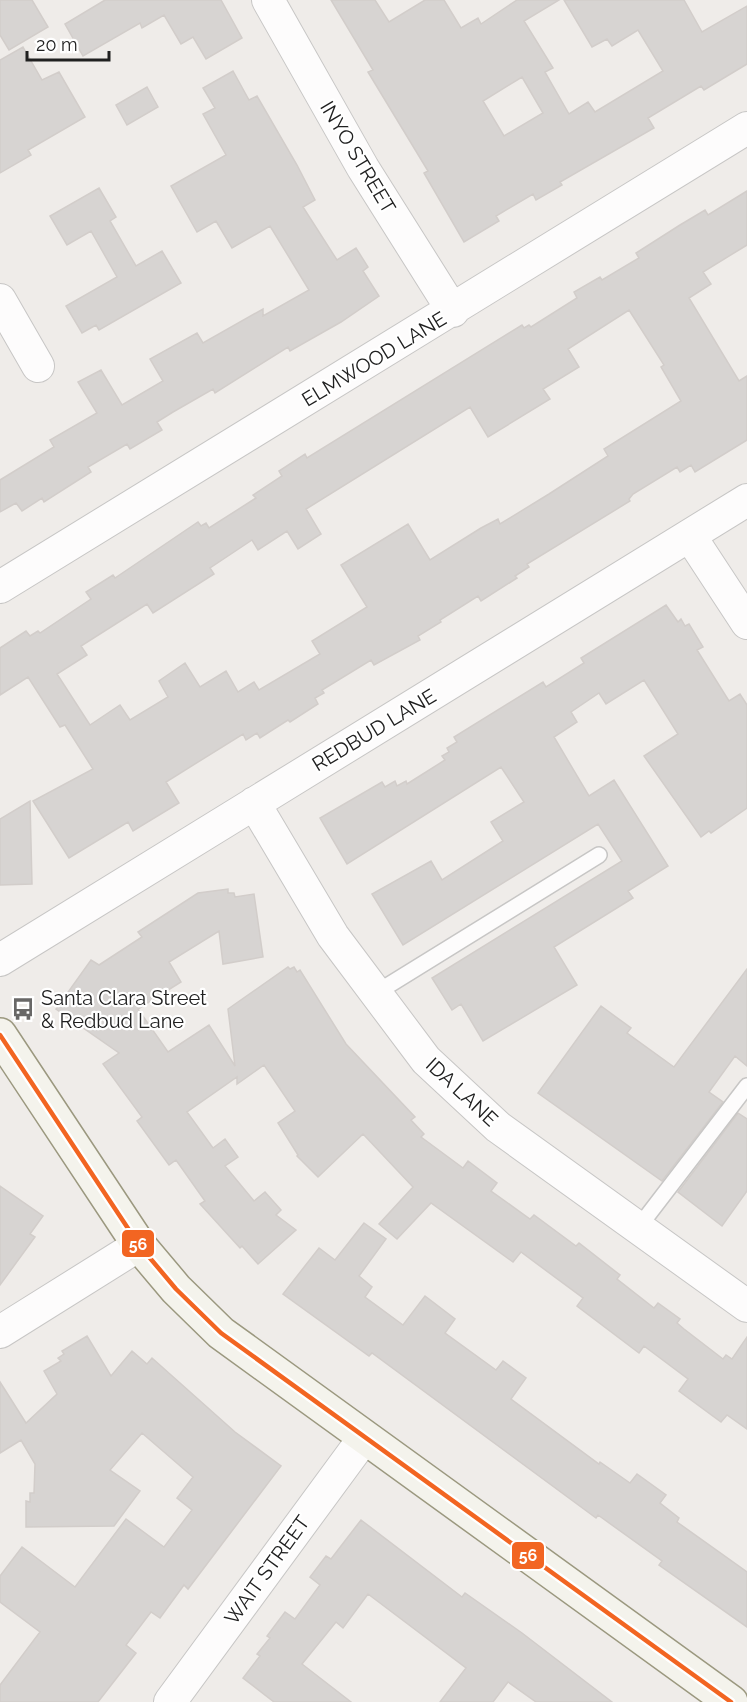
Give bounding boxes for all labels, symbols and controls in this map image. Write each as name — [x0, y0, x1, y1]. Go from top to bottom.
scale bar — [27, 24, 110, 62]
text: 20 m — [36, 34, 78, 55]
street label: INYO STREET — [315, 97, 401, 217]
street label: ELMWOOD LANE — [298, 306, 450, 412]
street label: REDBUD LANE — [308, 684, 440, 776]
place label: Santa Clara Street & Redbud Lane — [41, 986, 207, 1033]
bus stop icon: Santa Clara Street & Redbud Lane — [10, 996, 36, 1022]
street label: IDA LANE — [421, 1053, 503, 1131]
line badge: 56 — [121, 1229, 155, 1258]
text: 56 — [129, 1235, 148, 1254]
street label: WAIT STREET — [219, 1511, 315, 1629]
line badge: 56 — [511, 1541, 545, 1570]
text: 56 — [519, 1546, 538, 1565]

